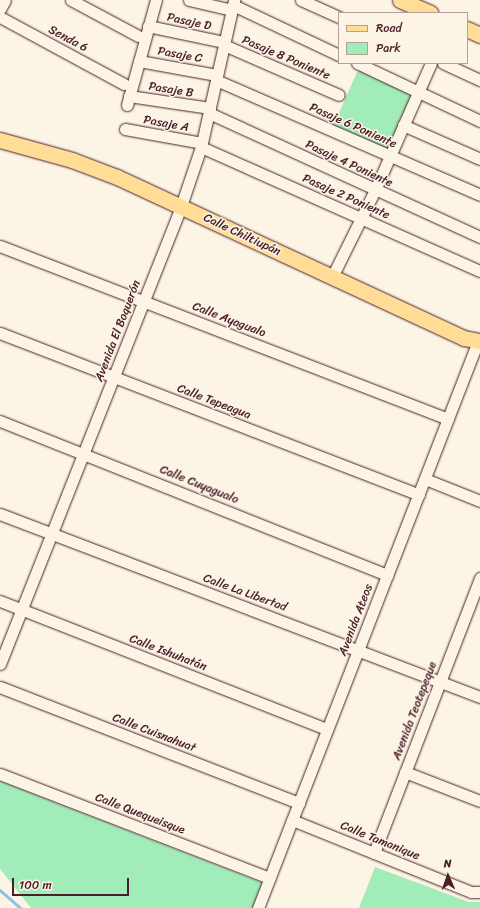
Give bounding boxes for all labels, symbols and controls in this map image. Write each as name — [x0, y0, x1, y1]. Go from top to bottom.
street label: Pasaje D — [166, 10, 212, 34]
legend — [338, 12, 468, 64]
text: Road — [376, 17, 402, 39]
street label: Senda 6 — [46, 23, 90, 55]
street label: Pasaje 8 Poniente — [240, 33, 332, 83]
text: Park — [376, 37, 401, 59]
street label: Pasaje C — [157, 44, 203, 66]
street label: Pasaje B — [148, 79, 194, 101]
street label: Pasaje 6 Poniente — [307, 100, 399, 152]
street label: Pasaje A — [142, 113, 190, 135]
street label: Pasaje 4 Poniente — [303, 137, 395, 191]
street label: Pasaje 2 Poniente — [300, 171, 392, 223]
street label: Calle Chiltiupán — [201, 211, 283, 259]
street label: Avenida El Boquerón — [92, 278, 144, 384]
street label: Calle Ayagualo — [190, 299, 268, 341]
street label: Calle Tepeagua — [175, 381, 253, 423]
street label: Calle Cuyagualo — [157, 463, 241, 507]
street label: Calle La Libertad — [201, 571, 289, 615]
street label: Avenida Ateos — [336, 582, 376, 658]
street label: Calle Ishuhatán — [127, 631, 209, 675]
street label: Avenida Teotepeque — [390, 660, 440, 762]
street label: Calle Cuisnahuat — [110, 710, 198, 756]
street label: Calle Quequeisque — [93, 790, 187, 838]
street label: Calle Tamanique — [338, 818, 422, 864]
text: N — [443, 854, 452, 873]
north arrow — [428, 856, 468, 896]
scale bar — [14, 870, 131, 896]
text: 100 m — [19, 874, 52, 896]

